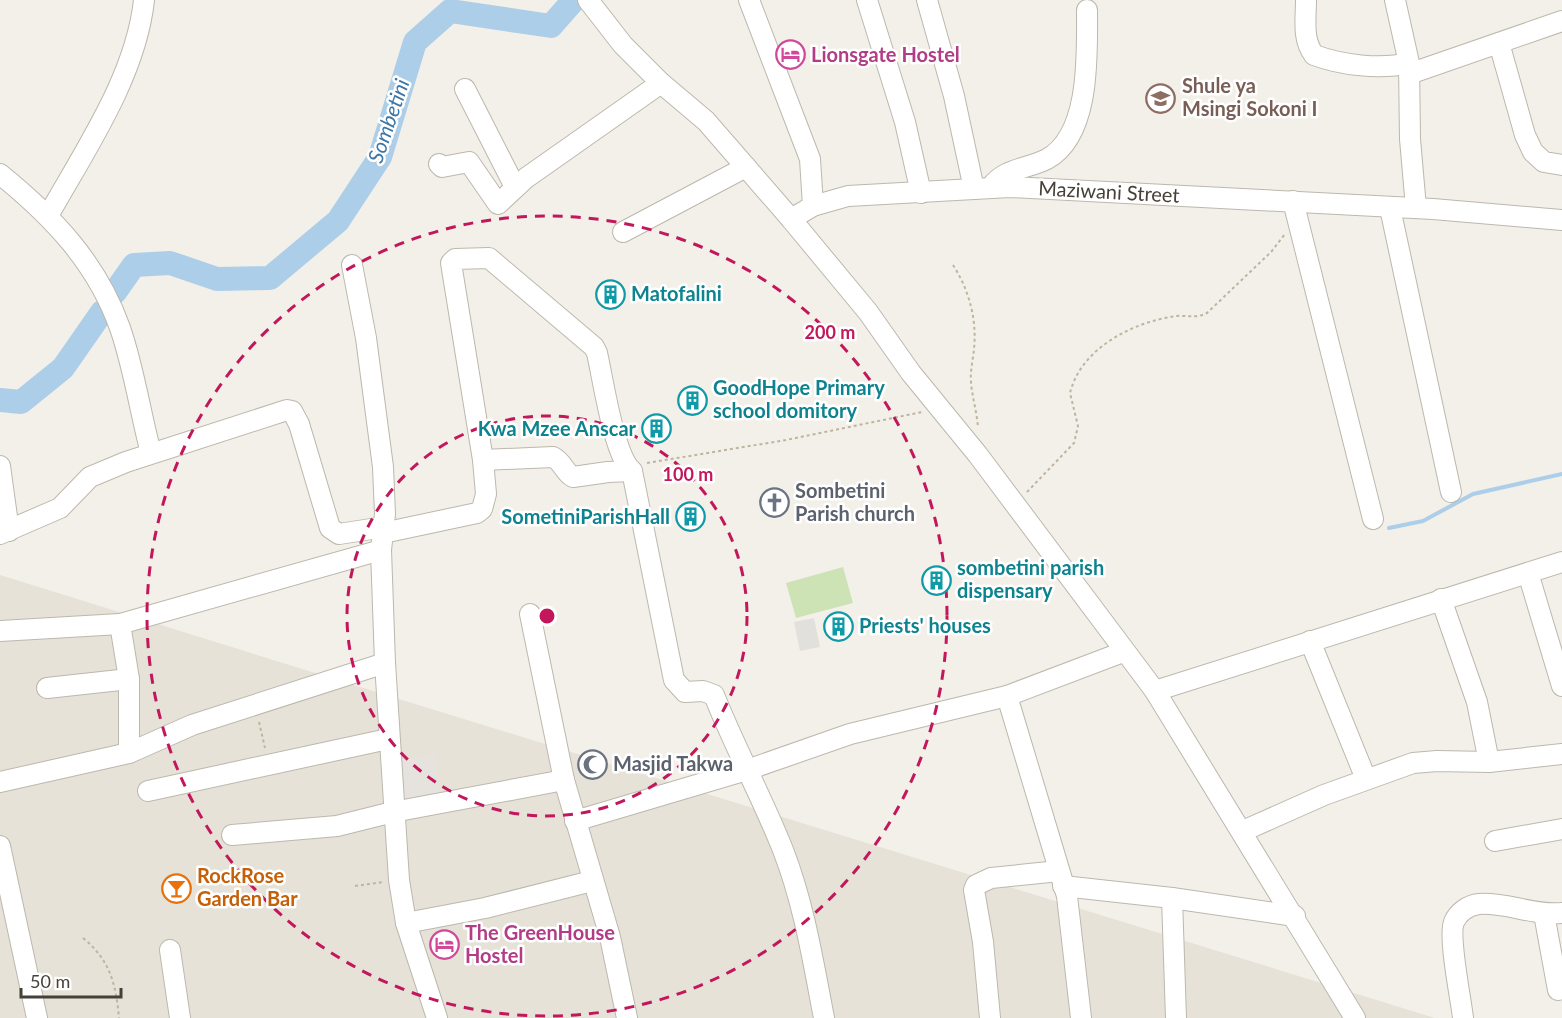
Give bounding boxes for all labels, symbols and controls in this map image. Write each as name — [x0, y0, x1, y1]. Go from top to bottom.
hotel icon: Lionsgate Hostel — [774, 39, 806, 71]
place label: Lionsgate Hostel — [811, 42, 960, 66]
place label: Shule ya Msingi Sokoni I — [1182, 73, 1318, 120]
water label: Sombetini — [362, 75, 414, 166]
school or university icon: Shule ya Msingi Sokoni I — [1145, 82, 1177, 114]
street label: Maziwani Street — [1038, 175, 1180, 207]
building icon: Matofalini — [594, 278, 626, 310]
place label: Matofalini — [631, 281, 722, 305]
text: 200 m — [805, 321, 855, 343]
place label: GoodHope Primary school domitory — [713, 375, 885, 422]
building icon: GoodHope Primary school domitory — [676, 384, 708, 416]
building icon: Kwa Mzee Anscar — [641, 413, 673, 445]
place label: Kwa Mzee Anscar — [478, 416, 637, 440]
text: 100 m — [663, 463, 713, 485]
place label: Sombetini Parish church — [795, 478, 915, 525]
church icon: Sombetini Parish church — [758, 487, 790, 519]
building icon: SometiniParishHall — [675, 501, 707, 533]
place label: SometiniParishHall — [501, 504, 670, 528]
place label: sombetini parish dispensary — [957, 555, 1104, 602]
building icon: sombetini parish dispensary — [920, 564, 952, 596]
centre of rings — [537, 606, 557, 626]
building icon: Priests' houses — [822, 610, 854, 642]
place label: Priests' houses — [859, 613, 991, 637]
mosque icon: Masjid Takwa — [576, 748, 608, 780]
place label: Masjid Takwa — [613, 751, 733, 775]
place label: RockRose Garden Bar — [197, 863, 298, 910]
bar icon: RockRose Garden Bar — [160, 872, 192, 904]
place label: The GreenHouse Hostel — [465, 920, 615, 967]
hotel icon: The GreenHouse Hostel — [428, 928, 460, 960]
scale bar — [21, 961, 122, 999]
text: 50 m — [30, 970, 70, 992]

